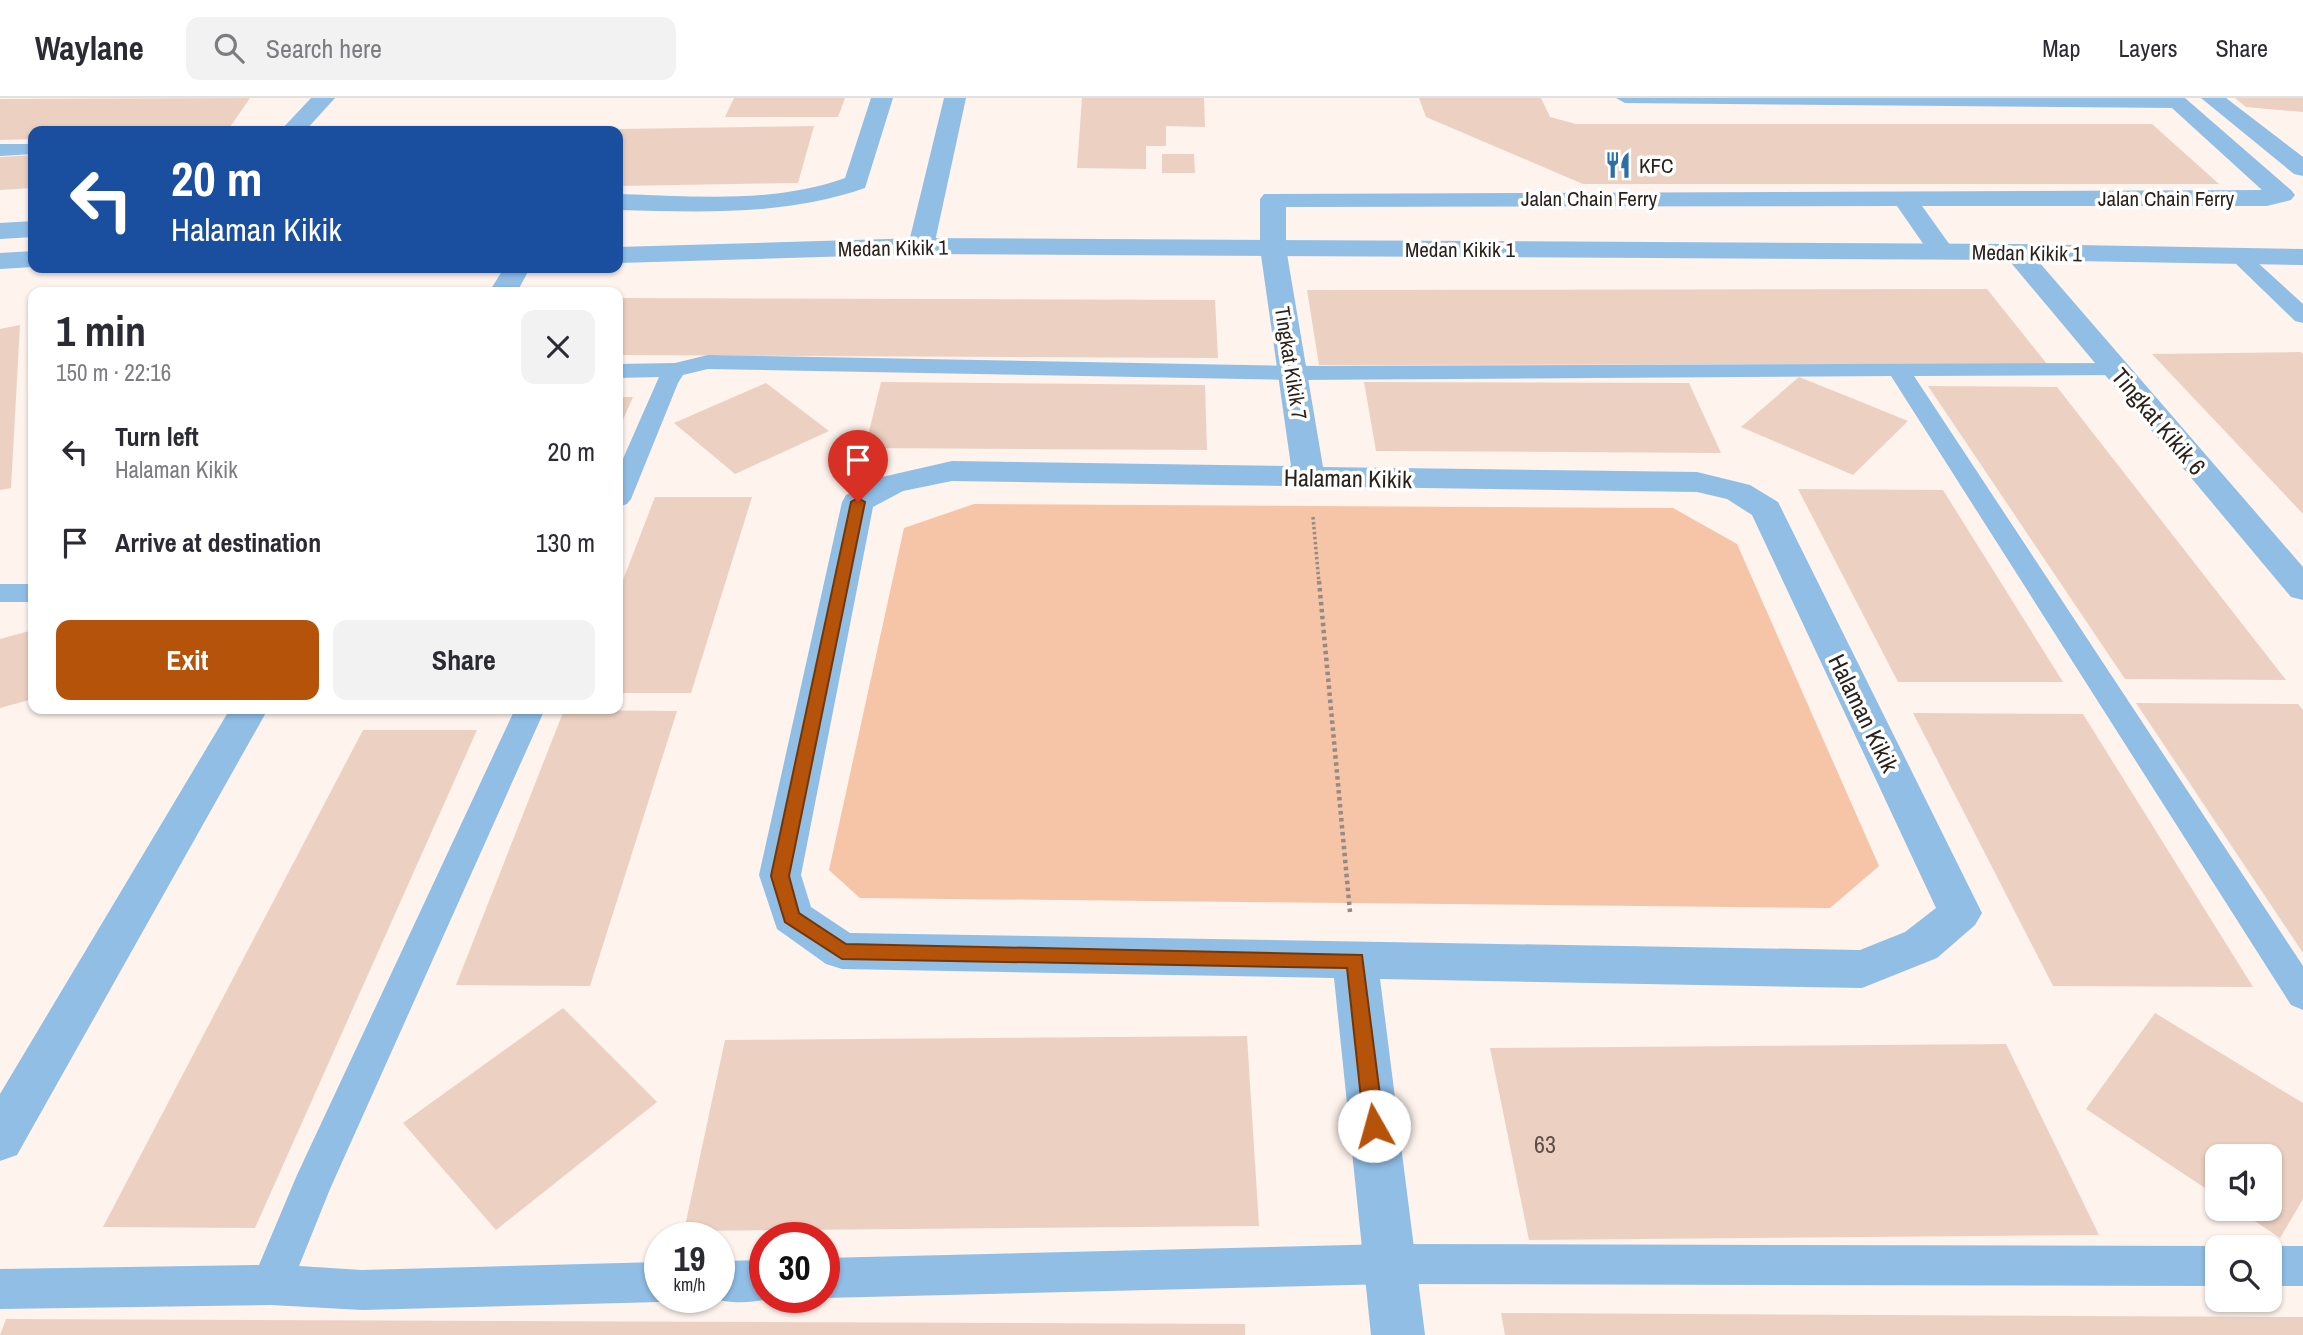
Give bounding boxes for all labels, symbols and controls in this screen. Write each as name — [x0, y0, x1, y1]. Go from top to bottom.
search box — [186, 17, 676, 80]
text: Waylane — [35, 26, 144, 70]
icon: search — [210, 29, 248, 67]
text: Search here — [266, 31, 382, 66]
text: Map — [2042, 32, 2080, 64]
text: Layers — [2118, 32, 2177, 64]
text: Share — [2215, 32, 2268, 64]
text: 20 m — [171, 145, 263, 211]
restaurant icon: KFC — [1603, 150, 1633, 180]
place label: KFC — [1639, 151, 1673, 180]
icon: left — [56, 154, 147, 245]
street label: Jalan Chain Ferry — [1521, 184, 1657, 213]
street label: Jalan Chain Ferry — [2098, 184, 2234, 213]
text: Halaman Kikik — [171, 208, 342, 251]
street label: Medan Kikik 1 — [838, 233, 949, 263]
street label: Medan Kikik 1 — [1405, 235, 1515, 264]
street label: Medan Kikik 1 — [1972, 238, 2083, 268]
text: 1 min — [56, 303, 146, 359]
street label: Tingkat Kikik 7 — [1268, 304, 1314, 422]
button: close — [521, 310, 595, 384]
text: 150 m · 22:16 — [56, 357, 171, 388]
street label: Tingkat Kikik 6 — [2105, 361, 2213, 481]
text: Turn left — [115, 419, 199, 454]
pin — [828, 430, 888, 502]
icon: left — [56, 433, 94, 471]
text: 20 m — [548, 434, 595, 469]
icon: arrive — [839, 441, 877, 479]
text: Halaman Kikik — [115, 454, 238, 485]
street label: Halaman Kikik — [1284, 461, 1412, 495]
icon: arrive — [56, 524, 94, 562]
text: Arrive at destination — [115, 525, 321, 560]
text: 130 m — [536, 525, 595, 560]
button: Exit — [56, 620, 319, 700]
button: Share — [333, 620, 595, 700]
street label: Halaman Kikik — [1822, 648, 1906, 778]
position arrow — [1337, 1089, 1411, 1163]
house number: 63 — [1534, 1128, 1556, 1160]
map controls — [2205, 1144, 2282, 1312]
button: sound — [2205, 1144, 2282, 1221]
speed limit sign: 30 — [749, 1222, 840, 1313]
text: 19 — [674, 1235, 705, 1282]
button: search — [2205, 1235, 2282, 1312]
text: km/h — [674, 1272, 706, 1297]

